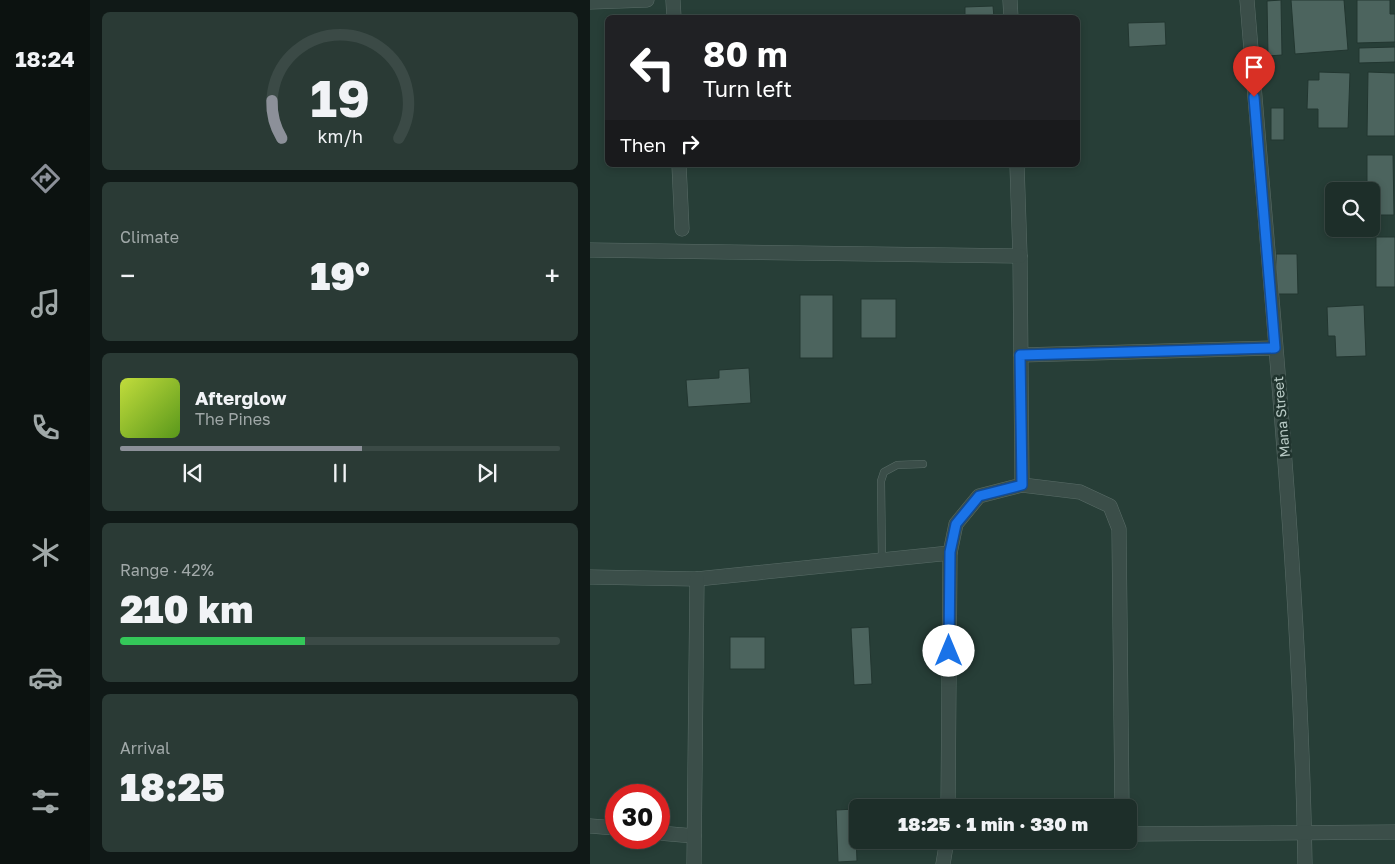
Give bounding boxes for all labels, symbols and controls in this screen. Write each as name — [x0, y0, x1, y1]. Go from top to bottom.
text: 80 m — [703, 33, 788, 75]
icon: left — [620, 35, 685, 100]
text: 18:24 — [15, 45, 75, 72]
pin — [1233, 46, 1275, 97]
icon: arrive — [1240, 53, 1268, 81]
text: 19 — [310, 66, 370, 128]
text: Turn left — [703, 75, 792, 102]
text: km/h — [317, 125, 363, 147]
icon: right — [676, 130, 704, 158]
text: Then — [620, 133, 666, 156]
icon: directions — [28, 161, 63, 196]
map controls — [1325, 182, 1380, 237]
button: search — [1325, 182, 1380, 237]
text: Climate — [120, 227, 179, 247]
text: 19° — [310, 253, 370, 298]
text: − — [120, 259, 135, 292]
text: + — [545, 259, 560, 292]
icon: music — [28, 286, 63, 321]
street label: Mana Street — [1269, 376, 1293, 458]
text: Afterglow — [195, 386, 286, 409]
text: The Pines — [195, 409, 270, 429]
icon: phone — [28, 410, 63, 445]
icon: previous — [179, 459, 207, 487]
icon: pause — [326, 459, 354, 487]
icon: next — [473, 459, 501, 487]
icon: climate — [28, 535, 63, 570]
text: Range · 42% — [120, 560, 214, 580]
text: 210 km — [120, 586, 253, 631]
position arrow — [922, 624, 974, 676]
icon: car — [28, 660, 63, 695]
text: Arrival — [120, 738, 170, 758]
text: 18:25 — [120, 764, 225, 809]
icon: filters — [28, 784, 63, 819]
speed limit sign: 30 — [605, 784, 670, 849]
text: 18:25 · 1 min · 330 m — [898, 812, 1088, 835]

